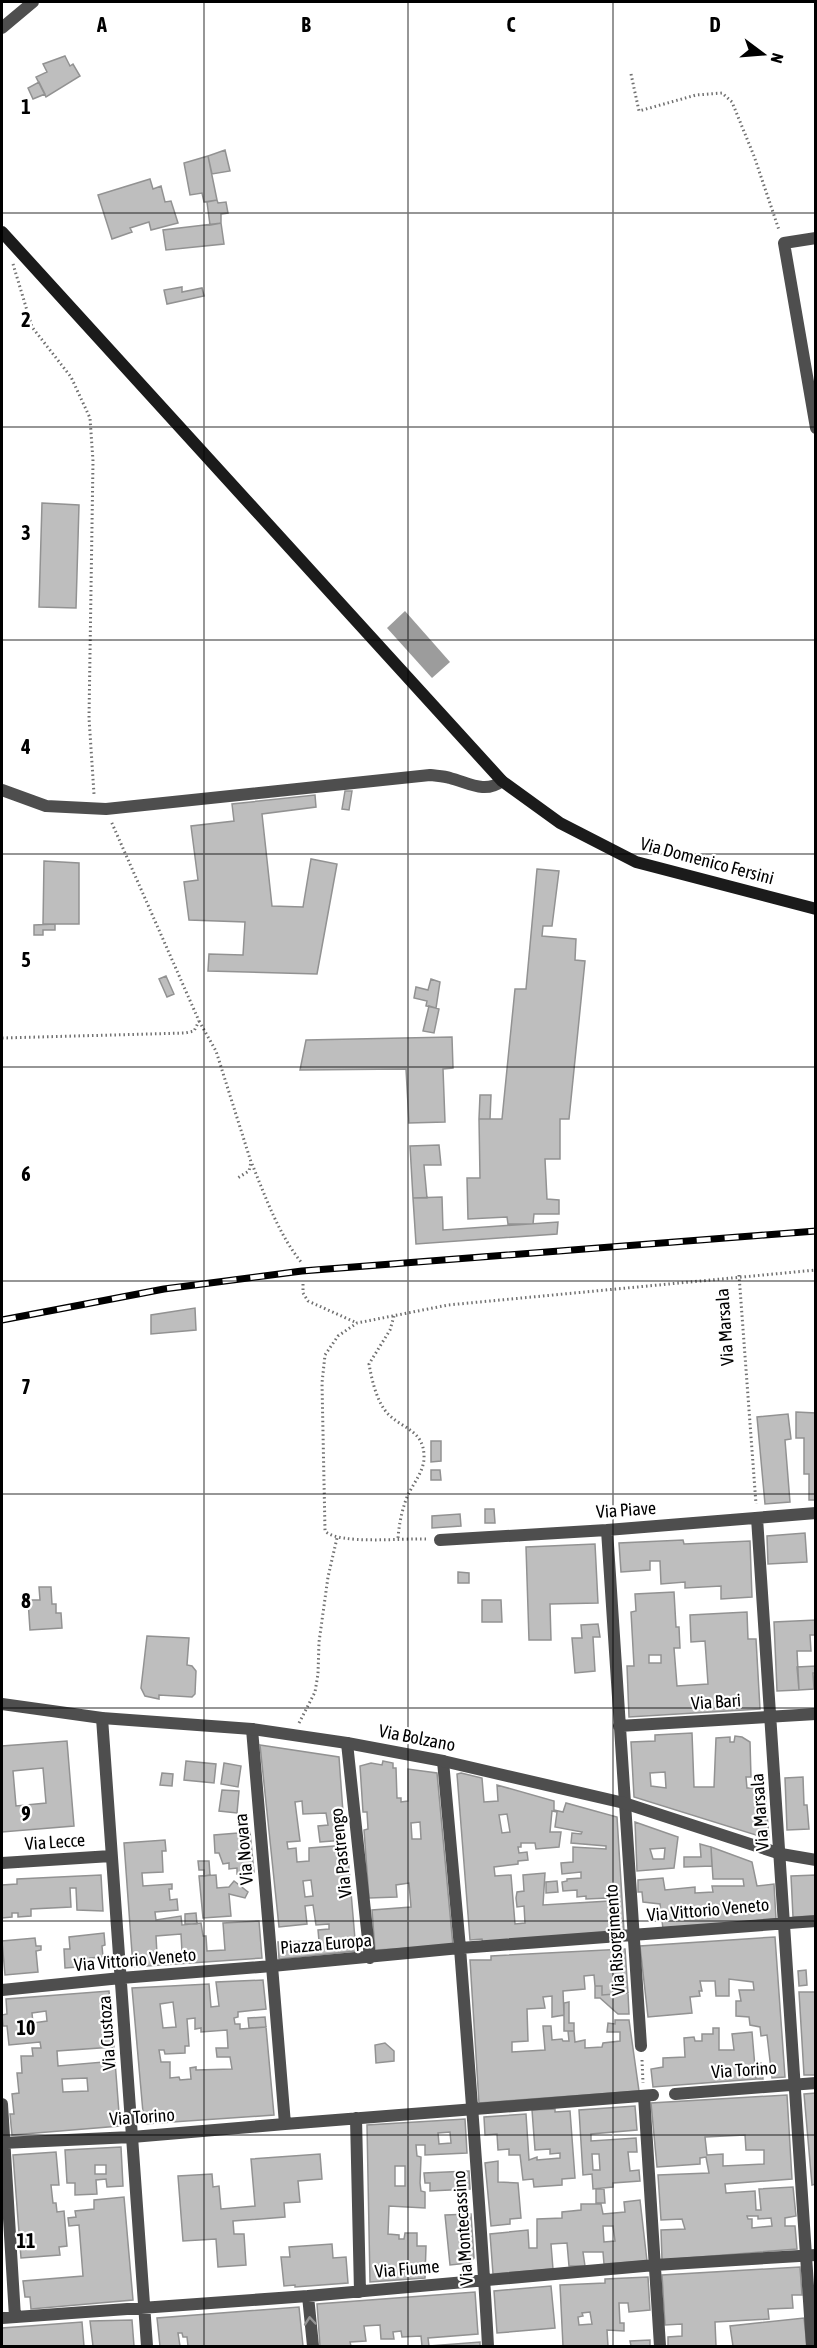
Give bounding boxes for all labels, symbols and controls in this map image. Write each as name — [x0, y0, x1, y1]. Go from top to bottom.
text: A — [96, 13, 107, 36]
text: B — [301, 13, 311, 36]
text: C — [507, 13, 516, 36]
text: D — [709, 13, 721, 36]
north arrow — [733, 24, 793, 84]
text: N — [767, 51, 787, 65]
text: 1 — [21, 95, 31, 118]
text: 2 — [21, 308, 31, 331]
text: 3 — [21, 521, 31, 544]
text: 4 — [20, 735, 31, 758]
street label: Via Domenico Fersini — [638, 833, 776, 888]
text: 5 — [21, 948, 31, 971]
text: 6 — [21, 1162, 31, 1185]
street label: Via Marsala — [711, 1288, 738, 1366]
text: 7 — [21, 1375, 31, 1398]
street label: Via Piave — [595, 1497, 657, 1522]
text: 8 — [21, 1589, 31, 1612]
street label: Via Bari — [690, 1689, 742, 1714]
street label: Via Bolzano — [377, 1720, 457, 1755]
street label: Via Marsala — [746, 1773, 773, 1851]
text: 9 — [21, 1802, 31, 1825]
street label: Via Pastrengo — [325, 1807, 356, 1899]
street label: Via Novara — [230, 1812, 257, 1886]
street label: Via Lecce — [24, 1829, 86, 1854]
street label: Via Risorgimento — [600, 1884, 629, 1996]
street label: Via Vittorio Veneto — [646, 1894, 770, 1925]
street label: Piazza Europa — [279, 1929, 373, 1958]
street label: Via Vittorio Veneto — [73, 1944, 197, 1975]
street label: Via Custoza — [93, 1995, 120, 2071]
text: 10 — [17, 2016, 35, 2039]
street label: Via Torino — [710, 2057, 777, 2082]
street label: Via Torino — [108, 2104, 175, 2129]
street label: Via Montecassino — [448, 2170, 477, 2286]
text: 11 — [17, 2229, 35, 2252]
street label: Via Fiume — [374, 2255, 440, 2282]
one-way arrow — [304, 2317, 317, 2326]

